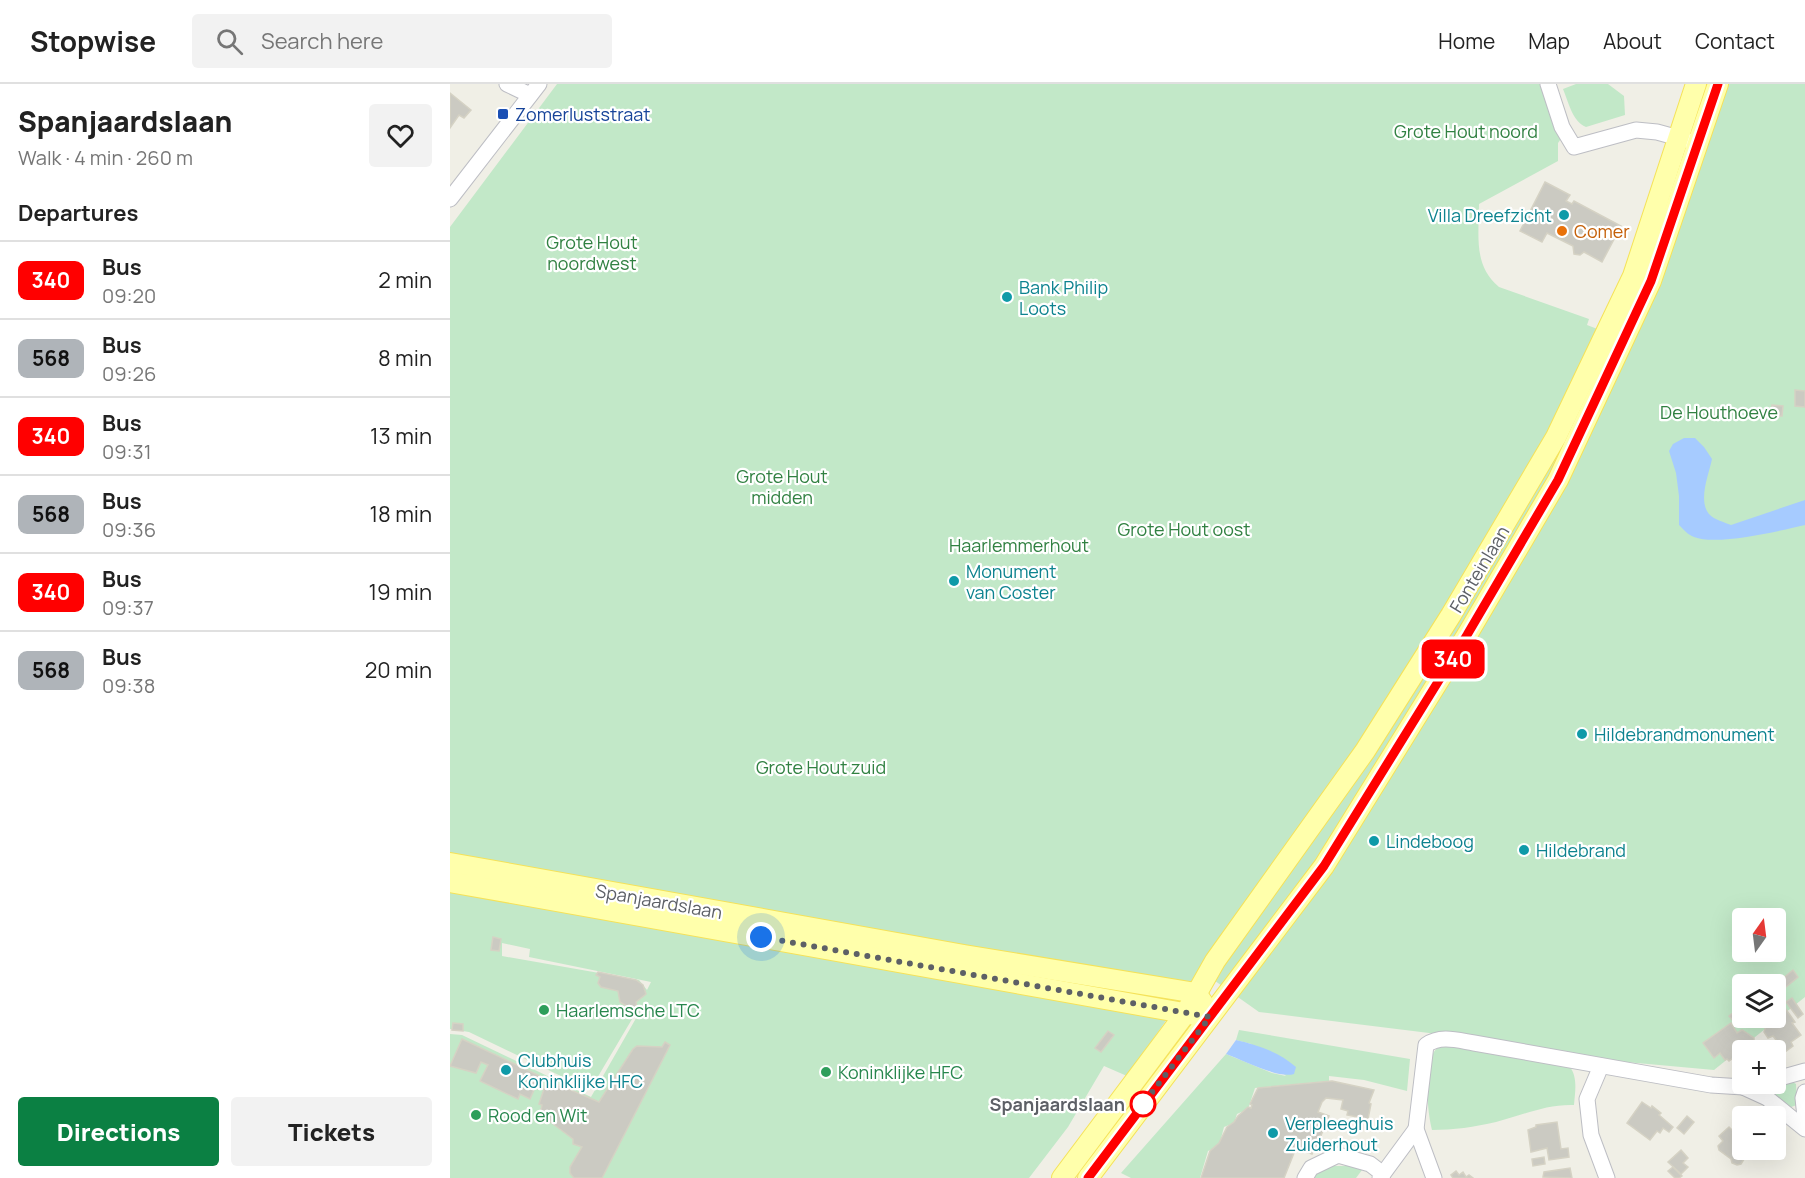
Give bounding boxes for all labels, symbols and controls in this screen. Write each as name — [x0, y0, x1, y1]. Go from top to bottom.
search box — [192, 14, 612, 68]
text: Stopwise — [30, 22, 156, 60]
icon: search — [213, 25, 246, 58]
text: Search here — [261, 26, 383, 56]
text: Home — [1438, 27, 1495, 55]
text: Map — [1528, 27, 1570, 55]
text: About — [1603, 27, 1662, 55]
text: Contact — [1695, 27, 1775, 55]
text: Spanjaardslaan — [18, 102, 232, 140]
place label: Zomerluststraat — [515, 102, 650, 126]
button: heart — [369, 104, 432, 167]
marker: Zomerluststraat — [496, 107, 510, 121]
park label: Grote Hout noord — [1394, 119, 1538, 143]
text: Walk · 4 min · 260 m — [18, 144, 193, 171]
text: Departures — [18, 198, 138, 228]
place label: Villa Dreefzicht — [1428, 203, 1552, 227]
marker: Villa Dreefzicht — [1557, 208, 1571, 222]
place label: Comer — [1574, 219, 1630, 243]
marker: Comer — [1555, 224, 1569, 238]
park label: Grote Hout noordwest — [546, 230, 638, 275]
text: Bus — [102, 252, 142, 282]
text: 2 min — [378, 265, 432, 295]
text: 340 — [32, 266, 70, 294]
place label: Bank Philip Loots — [1019, 275, 1108, 320]
text: 09:20 — [102, 282, 156, 309]
marker: Bank Philip Loots — [1000, 290, 1014, 304]
text: Bus — [102, 330, 142, 360]
text: 8 min — [378, 343, 432, 373]
text: 568 — [32, 344, 70, 372]
text: 09:26 — [102, 360, 156, 387]
park label: De Houthoeve — [1660, 400, 1778, 424]
text: Bus — [102, 408, 142, 438]
text: 13 min — [370, 421, 432, 451]
text: 340 — [32, 422, 70, 450]
text: 09:31 — [102, 438, 151, 465]
park label: Grote Hout midden — [736, 464, 828, 509]
text: Bus — [102, 486, 142, 516]
text: 18 min — [369, 499, 432, 529]
text: 568 — [32, 500, 70, 528]
text: 09:36 — [102, 516, 156, 543]
park label: Grote Hout oost — [1118, 517, 1250, 541]
street label: Fonteinlaan — [1444, 521, 1514, 617]
park label: Haarlemmerhout — [949, 533, 1089, 557]
place label: Monument van Coster — [966, 559, 1057, 604]
text: Bus — [102, 564, 142, 594]
marker: Monument van Coster — [947, 574, 961, 588]
text: 19 min — [369, 577, 432, 607]
text: 340 — [32, 578, 70, 606]
text: 09:37 — [102, 594, 154, 621]
line badge: 340 — [1418, 640, 1488, 678]
text: Bus — [102, 642, 142, 672]
text: 340 — [1434, 645, 1472, 673]
text: 20 min — [365, 655, 432, 685]
text: 568 — [32, 656, 70, 684]
text: 09:38 — [102, 672, 155, 699]
place label: Hildebrandmonument — [1594, 722, 1775, 746]
marker: Hildebrandmonument — [1575, 727, 1589, 741]
park label: Grote Hout zuid — [756, 755, 886, 779]
place label: Lindeboog — [1386, 829, 1474, 853]
marker: Lindeboog — [1367, 834, 1381, 848]
place label: Hildebrand — [1536, 838, 1626, 862]
marker: Hildebrand — [1517, 843, 1531, 857]
street label: Spanjaardslaan — [594, 878, 724, 924]
north arrow — [1732, 908, 1786, 962]
map controls — [1732, 908, 1786, 1160]
your location — [746, 922, 776, 952]
button: layers — [1732, 974, 1786, 1028]
place label: Haarlemsche LTC — [556, 998, 700, 1022]
marker: Haarlemsche LTC — [537, 1003, 551, 1017]
button: + — [1732, 1040, 1786, 1094]
place label: Clubhuis Koninklijke HFC — [518, 1048, 643, 1093]
place label: Koninklijke HFC — [838, 1060, 963, 1084]
marker: Clubhuis Koninklijke HFC — [499, 1063, 513, 1077]
marker: Koninklijke HFC — [819, 1065, 833, 1079]
marker: Spanjaardslaan — [1130, 1091, 1156, 1117]
place label: Spanjaardslaan — [990, 1092, 1125, 1116]
button: Directions — [18, 1097, 219, 1166]
button: Tickets — [231, 1097, 432, 1166]
place label: Rood en Wit — [488, 1103, 587, 1127]
button: − — [1732, 1106, 1786, 1160]
marker: Rood en Wit — [469, 1108, 483, 1122]
place label: Verpleeghuis Zuiderhout — [1285, 1111, 1393, 1156]
marker: Verpleeghuis Zuiderhout — [1266, 1126, 1280, 1140]

